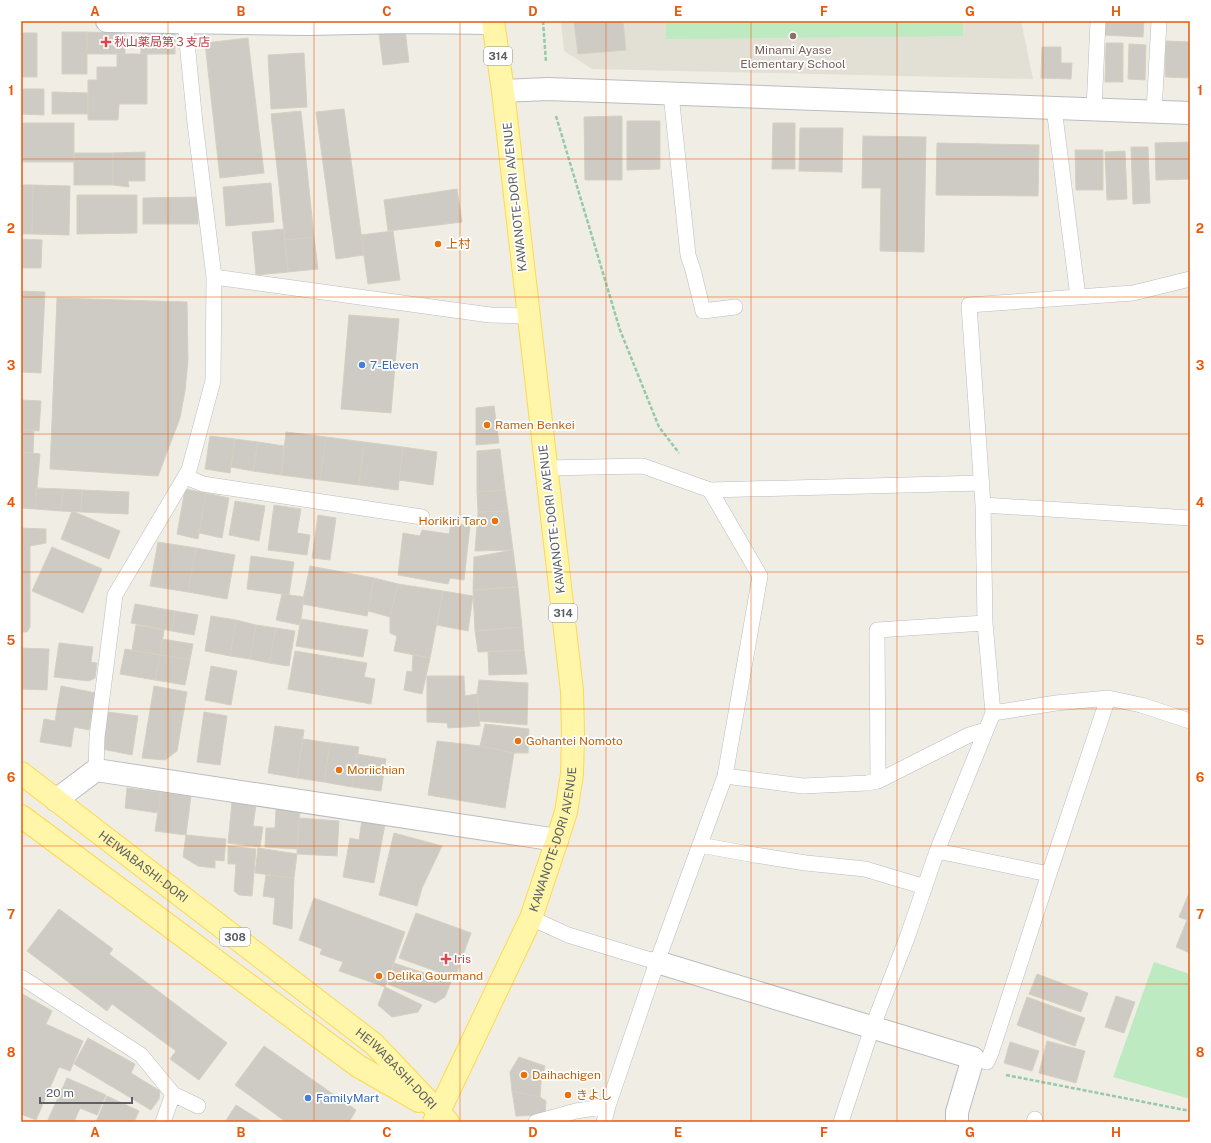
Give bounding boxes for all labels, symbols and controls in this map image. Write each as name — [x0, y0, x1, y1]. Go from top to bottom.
text: A — [90, 4, 100, 19]
text: B — [237, 4, 246, 19]
text: C — [382, 4, 392, 19]
text: D — [528, 4, 538, 19]
text: E — [674, 4, 682, 19]
text: F — [820, 4, 828, 19]
text: G — [965, 4, 975, 19]
text: H — [1111, 4, 1121, 19]
marker: Minami Ayase Elementary School — [788, 31, 798, 41]
place label: 秋山薬局第３支店 — [114, 35, 210, 49]
marker: 秋山薬局第３支店 — [101, 37, 111, 47]
place label: Minami Ayase Elementary School — [740, 43, 846, 71]
road number: 314 — [484, 47, 512, 65]
text: 1 — [8, 83, 14, 98]
text: 1 — [1197, 83, 1203, 98]
street label: KAWANOTE-DORI AVENUE — [500, 122, 530, 272]
text: 2 — [7, 221, 15, 236]
text: 2 — [1196, 221, 1204, 236]
place label: 上村 — [446, 237, 471, 251]
marker: 上村 — [433, 239, 443, 249]
text: 3 — [7, 358, 16, 373]
place label: 7-Eleven — [370, 358, 419, 372]
text: 3 — [1196, 358, 1205, 373]
marker: 7-Eleven — [357, 360, 367, 370]
place label: Ramen Benkei — [495, 418, 575, 432]
marker: Ramen Benkei — [482, 420, 492, 430]
street label: KAWANOTE-DORI AVENUE — [536, 444, 568, 594]
text: 4 — [7, 495, 16, 510]
text: 4 — [1196, 495, 1205, 510]
place label: Horikiri Taro — [419, 514, 487, 528]
marker: Horikiri Taro — [490, 516, 500, 526]
road number: 314 — [549, 604, 577, 622]
text: 5 — [7, 633, 16, 648]
text: 5 — [1196, 633, 1205, 648]
place label: Gohantei Nomoto — [526, 734, 623, 748]
marker: Gohantei Nomoto — [513, 736, 523, 746]
place label: Moriichian — [347, 763, 405, 777]
marker: Moriichian — [334, 765, 344, 775]
street label: KAWANOTE-DORI AVENUE — [527, 767, 579, 914]
text: 6 — [7, 770, 16, 785]
text: 6 — [1196, 770, 1205, 785]
street label: HEIWABASHI-DORI — [96, 828, 191, 905]
text: 7 — [7, 907, 15, 922]
text: 7 — [1196, 907, 1204, 922]
road number: 308 — [220, 928, 250, 946]
place label: Iris — [454, 952, 471, 966]
marker: Iris — [441, 954, 451, 964]
place label: Delika Gourmand — [387, 969, 483, 983]
marker: Delika Gourmand — [374, 971, 384, 981]
street label: HEIWABASHI-DORI — [353, 1025, 439, 1112]
text: 8 — [7, 1045, 16, 1060]
text: 8 — [1196, 1045, 1205, 1060]
place label: Daihachigen — [532, 1068, 601, 1082]
marker: Daihachigen — [519, 1070, 529, 1080]
scale bar — [40, 1079, 132, 1105]
text: 20 m — [46, 1086, 74, 1100]
place label: きよし — [576, 1088, 612, 1102]
marker: きよし — [563, 1090, 573, 1100]
place label: FamilyMart — [316, 1091, 380, 1105]
marker: FamilyMart — [303, 1093, 313, 1103]
text: A — [90, 1125, 100, 1140]
text: B — [237, 1125, 246, 1140]
text: C — [382, 1125, 392, 1140]
text: D — [528, 1125, 538, 1140]
text: E — [674, 1125, 682, 1140]
text: F — [820, 1125, 828, 1140]
text: G — [965, 1125, 975, 1140]
text: H — [1111, 1125, 1121, 1140]

